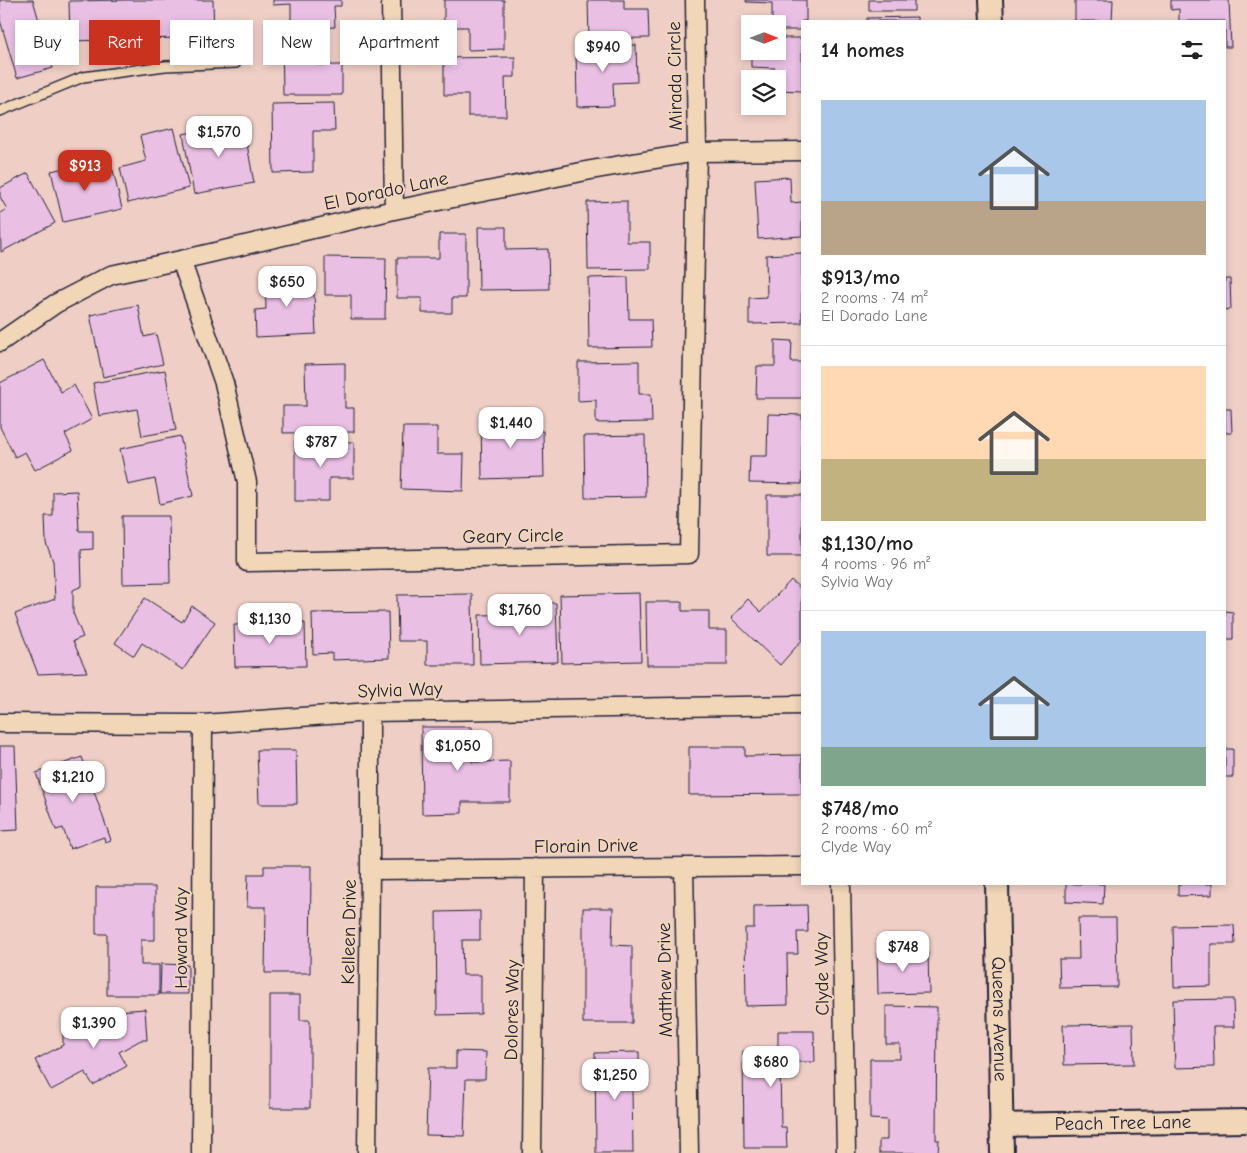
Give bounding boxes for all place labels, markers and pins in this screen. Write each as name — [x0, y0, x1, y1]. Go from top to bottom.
pin: $940 — [573, 30, 633, 73]
pin: $1,570 — [178, 116, 260, 158]
pin: $913 — [55, 150, 115, 192]
pin: $650 — [257, 266, 317, 308]
pin: $1,440 — [470, 406, 552, 449]
pin: $787 — [291, 426, 351, 468]
pin: $1,760 — [479, 594, 561, 636]
pin: $1,130 — [229, 602, 311, 645]
pin: $1,050 — [417, 730, 499, 772]
pin: $1,210 — [32, 760, 114, 803]
pin: $748 — [873, 930, 933, 973]
pin: $1,390 — [53, 1006, 135, 1049]
pin: $680 — [741, 1046, 801, 1088]
pin: $1,250 — [574, 1058, 656, 1101]

